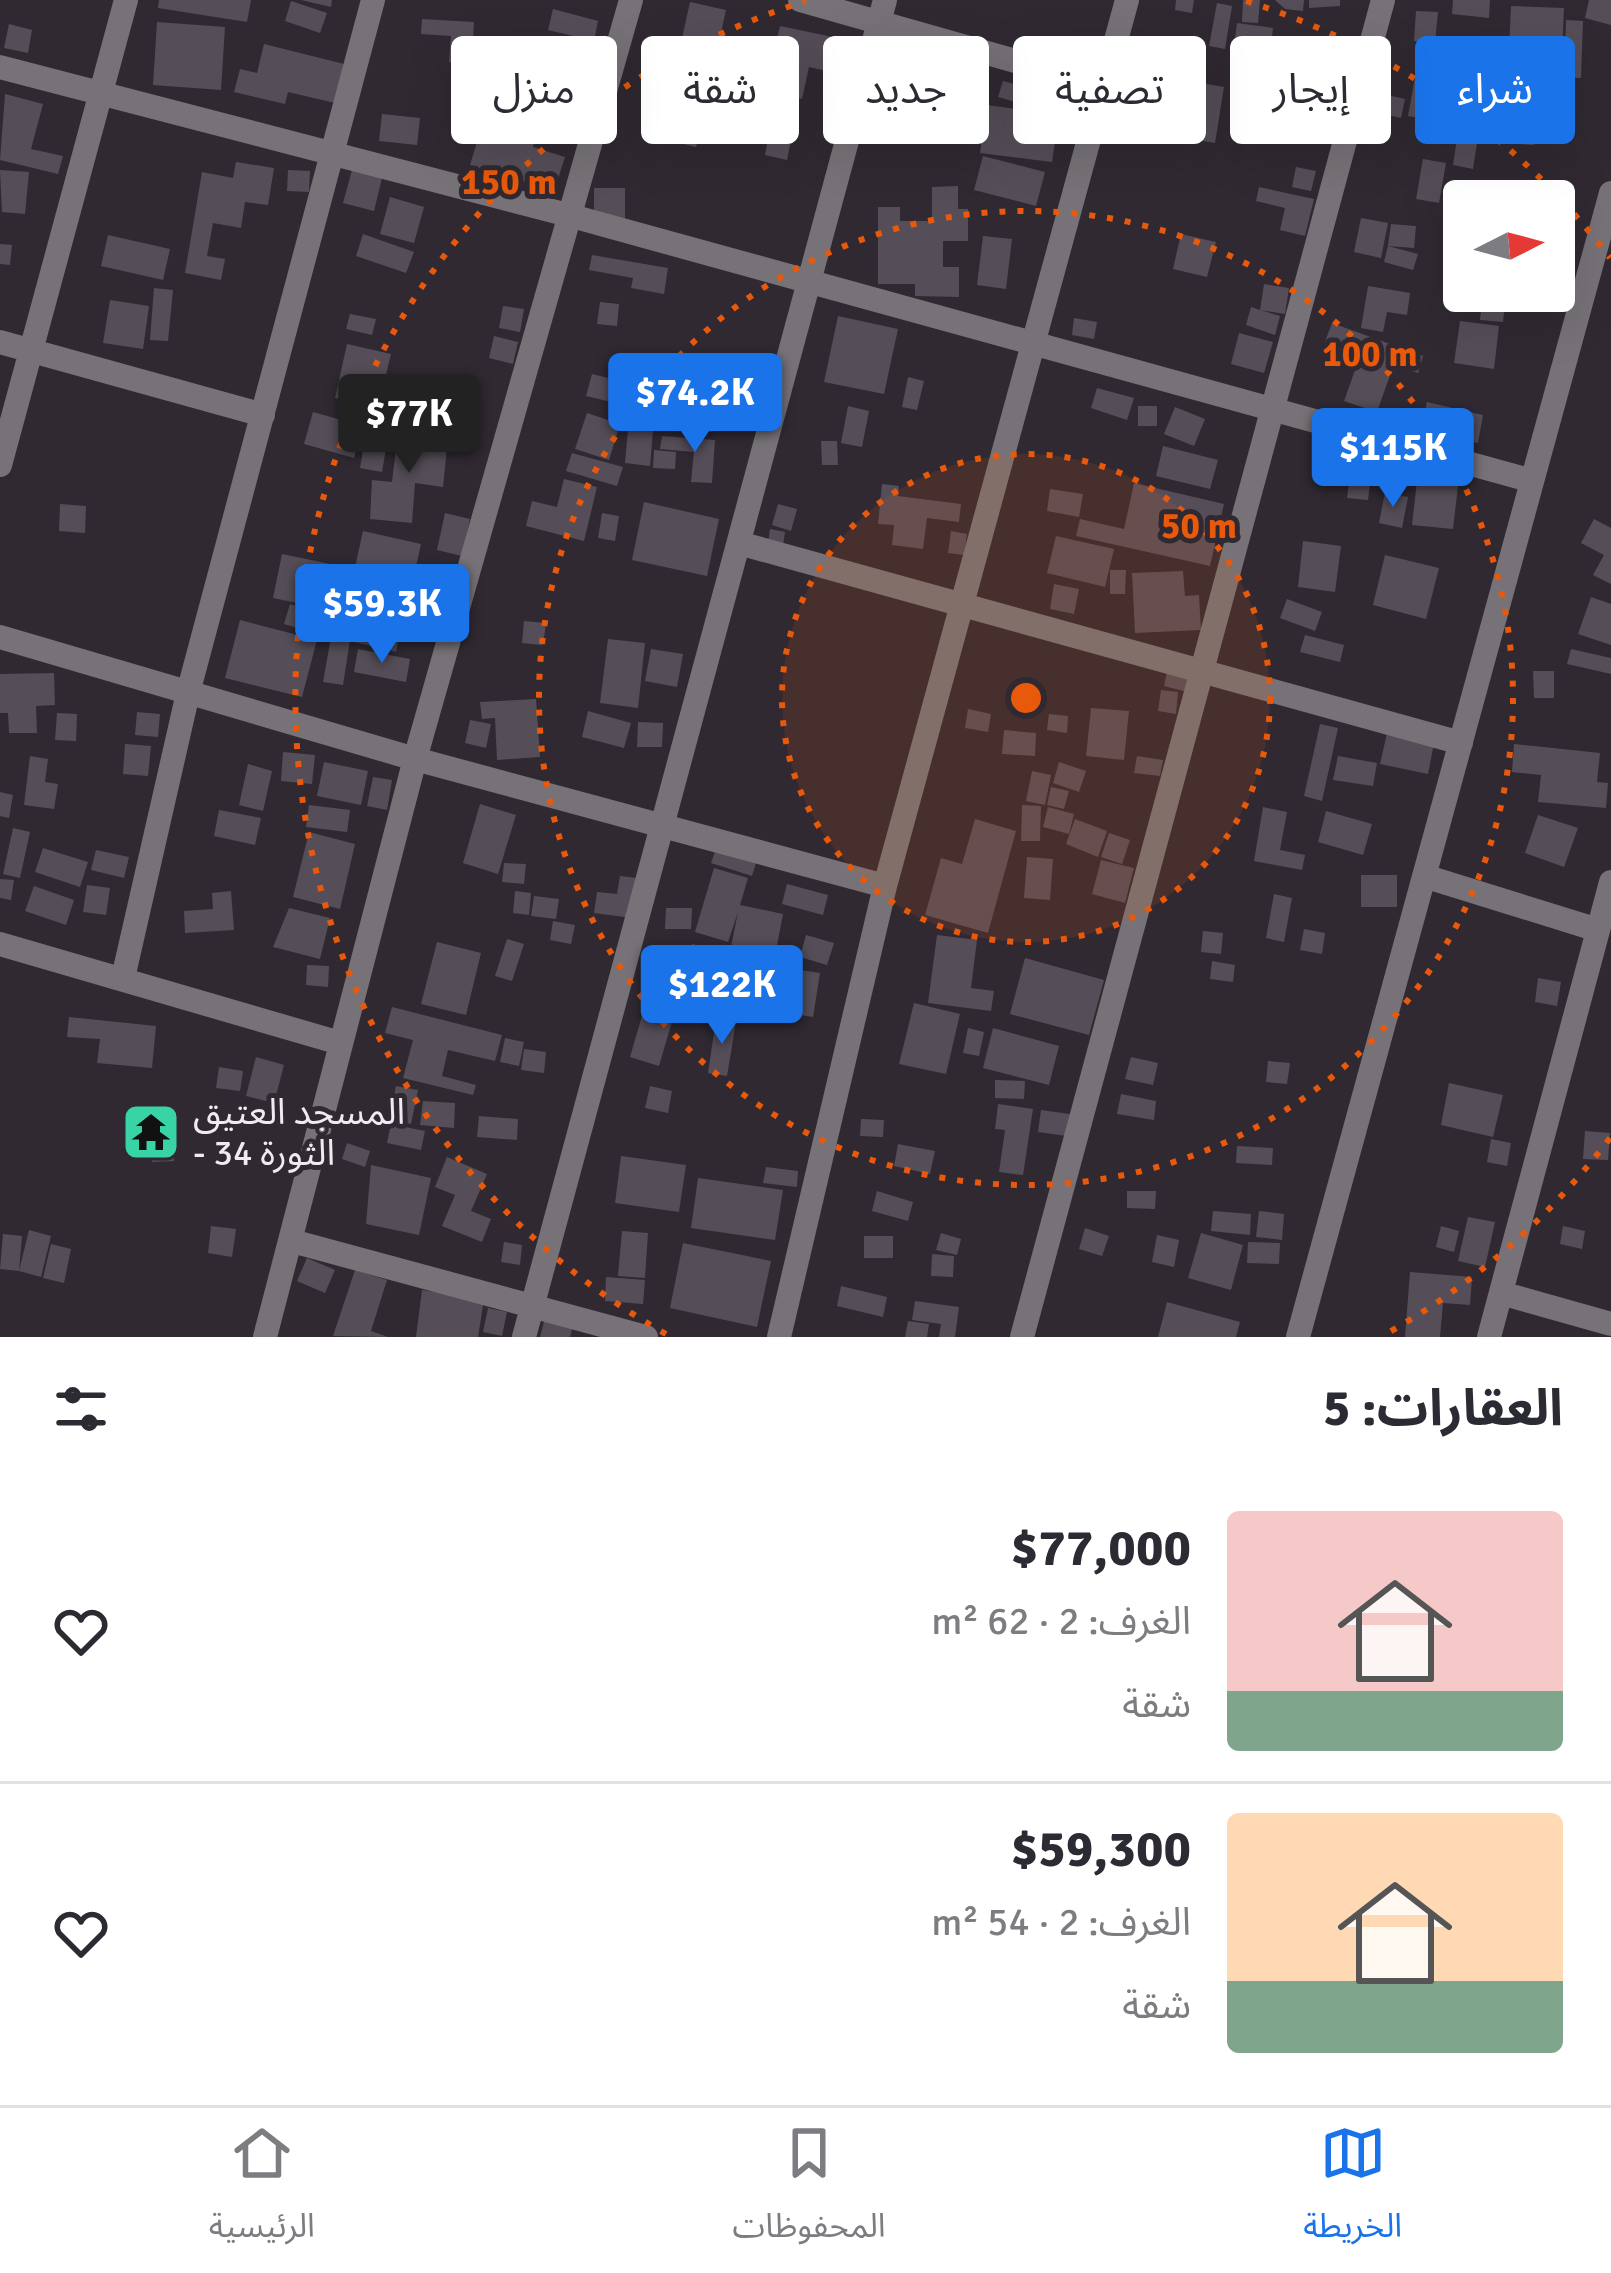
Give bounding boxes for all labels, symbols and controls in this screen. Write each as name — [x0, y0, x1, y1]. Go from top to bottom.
chip: منزل — [451, 36, 617, 144]
chip: شقة — [641, 36, 799, 144]
chip: جديد — [823, 36, 989, 144]
chip: تصفية — [1013, 36, 1206, 144]
chip: إيجار — [1230, 36, 1391, 144]
chip: شراء — [1415, 36, 1575, 144]
text: 150 m — [461, 160, 557, 205]
north arrow — [1443, 180, 1575, 312]
map controls — [1443, 180, 1575, 312]
text: 100 m — [1322, 332, 1418, 377]
pin: $74.2K — [597, 353, 793, 455]
text: $74.2K — [635, 368, 755, 416]
pin: $77K — [338, 374, 480, 476]
text: $77K — [365, 389, 453, 437]
pin: $115K — [1309, 408, 1477, 510]
text: $115K — [1339, 423, 1447, 471]
text: 50 m — [1161, 504, 1237, 549]
pin: $59.3K — [284, 564, 480, 666]
text: $59.3K — [322, 579, 442, 627]
centre of rings — [1005, 677, 1047, 719]
pin: $122K — [638, 945, 806, 1047]
text: $122K — [668, 960, 776, 1008]
place label: المسجد العتيق - الثورة 34 — [193, 1090, 405, 1176]
temple icon: المسجد العتيق - الثورة 34 — [120, 1101, 182, 1163]
icon: filters — [48, 1376, 114, 1442]
text: العقارات: 5 — [1323, 1377, 1563, 1440]
text: $77,000 — [1011, 1517, 1191, 1580]
icon: home — [1323, 1559, 1467, 1703]
text: الغرف: 2 · 62 m² — [931, 1597, 1191, 1645]
icon: heart — [48, 1598, 114, 1664]
text: شقة — [1122, 1680, 1191, 1728]
text: $59,300 — [1011, 1818, 1191, 1881]
icon: home — [1323, 1861, 1467, 2005]
text: الغرف: 2 · 54 m² — [931, 1898, 1191, 1946]
icon: heart — [48, 1900, 114, 1966]
text: شقة — [1122, 1981, 1191, 2029]
tab: الرئيسية — [209, 2120, 315, 2261]
tab: المحفوظات — [733, 2120, 886, 2261]
tab: الخريطة — [1303, 2120, 1402, 2261]

